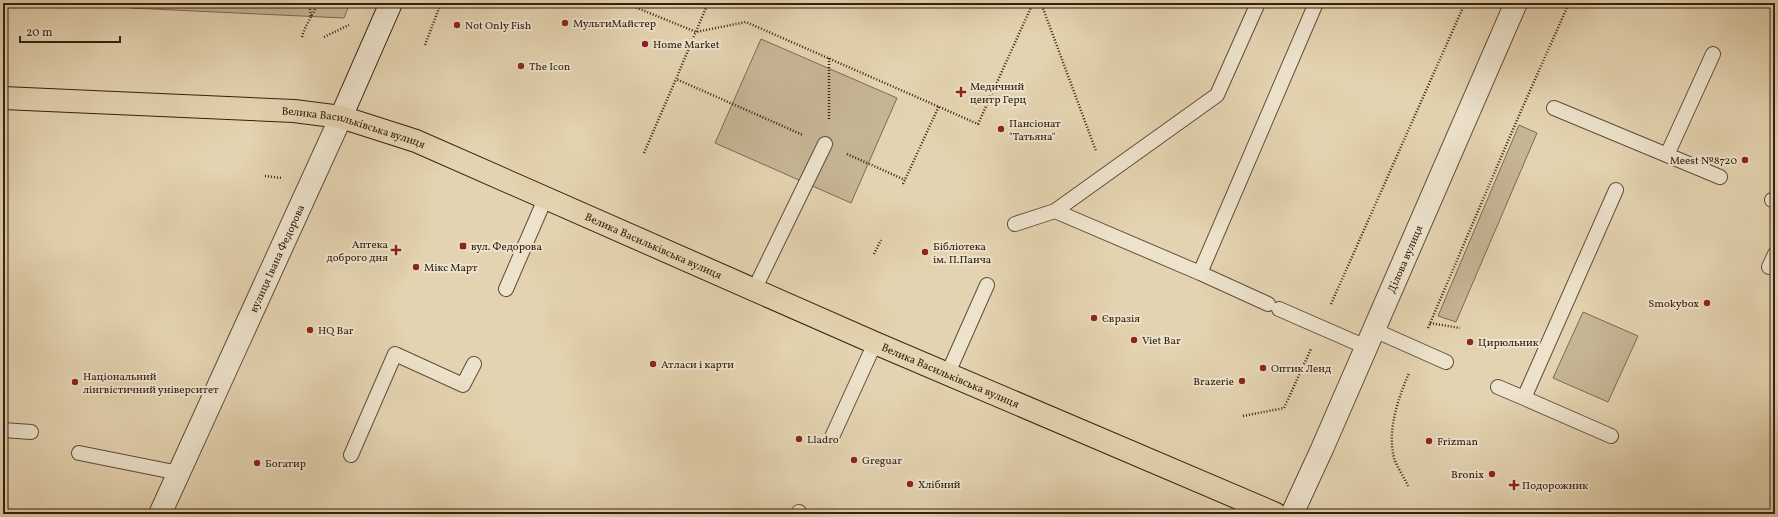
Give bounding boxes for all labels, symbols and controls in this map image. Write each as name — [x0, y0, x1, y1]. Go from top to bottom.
place label: МультиМайстер — [573, 17, 656, 32]
scale bar — [20, 18, 120, 44]
marker: МультиМайстер — [560, 18, 570, 28]
place label: Not Only Fish — [465, 19, 532, 34]
marker: Not Only Fish — [452, 20, 462, 30]
text: 20 m — [26, 25, 53, 41]
place label: Home Market — [653, 38, 720, 53]
marker: Home Market — [640, 39, 650, 49]
place label: The Icon — [529, 60, 571, 75]
marker: The Icon — [516, 61, 526, 71]
place label: Медичний центр Герц — [970, 80, 1027, 108]
marker: Медичний центр Герц — [955, 86, 967, 98]
street label: Велика Васильківська вулиця — [281, 104, 428, 153]
place label: Пансіонат "Татьяна" — [1009, 117, 1061, 145]
marker: Пансіонат "Татьяна" — [996, 124, 1006, 134]
place label: Meest №8720 — [1670, 154, 1737, 169]
marker: Meest №8720 — [1740, 155, 1750, 165]
street label: вулиця Івана Федорова — [247, 202, 309, 315]
street label: Велика Васильківська вулиця — [582, 210, 724, 284]
street label: Ділова вулиця — [1385, 223, 1428, 296]
place label: Аптека доброго дня — [327, 238, 389, 266]
place label: вул. Федорова — [471, 240, 542, 255]
place label: Бібліотека ім. П.Панча — [933, 240, 992, 268]
marker: вул. Федорова — [458, 241, 468, 251]
marker: Аптека доброго дня — [391, 245, 401, 255]
marker: Бібліотека ім. П.Панча — [920, 247, 930, 257]
place label: Мікс Март — [424, 261, 478, 276]
marker: Мікс Март — [411, 262, 421, 272]
place label: Smokybox — [1648, 297, 1699, 312]
marker: Smokybox — [1702, 298, 1712, 308]
place label: Євразія — [1102, 312, 1140, 327]
marker: Євразія — [1089, 313, 1099, 323]
place label: HQ Bar — [318, 324, 354, 339]
marker: HQ Bar — [305, 325, 315, 335]
place label: Viet Bar — [1142, 334, 1181, 349]
marker: Viet Bar — [1129, 335, 1139, 345]
place label: Цирюльник — [1478, 336, 1539, 351]
marker: Цирюльник — [1465, 337, 1475, 347]
street label: Велика Васильківська вулиця — [879, 341, 1021, 413]
place label: Атласи і карти — [661, 358, 734, 373]
marker: Атласи і карти — [648, 359, 658, 369]
place label: Оптик Ленд — [1271, 362, 1332, 377]
marker: Оптик Ленд — [1258, 363, 1268, 373]
place label: Національний лінгвістичний університет — [83, 370, 219, 398]
place label: Brazerie — [1193, 375, 1234, 390]
marker: Brazerie — [1237, 376, 1247, 386]
marker: Національний лінгвістичний університет — [70, 377, 80, 387]
place label: Lladro — [807, 433, 839, 448]
marker: Lladro — [794, 434, 804, 444]
place label: Frizman — [1437, 435, 1478, 450]
marker: Frizman — [1424, 436, 1434, 446]
place label: Greguar — [862, 454, 902, 469]
marker: Greguar — [849, 455, 859, 465]
place label: Богатир — [265, 457, 306, 472]
marker: Богатир — [252, 458, 262, 468]
place label: Bronix — [1451, 468, 1484, 483]
marker: Bronix — [1487, 469, 1497, 479]
place label: Хлібний — [918, 478, 961, 493]
marker: Хлібний — [905, 479, 915, 489]
place label: Подорожник — [1522, 479, 1588, 494]
marker: Подорожник — [1509, 480, 1519, 490]

